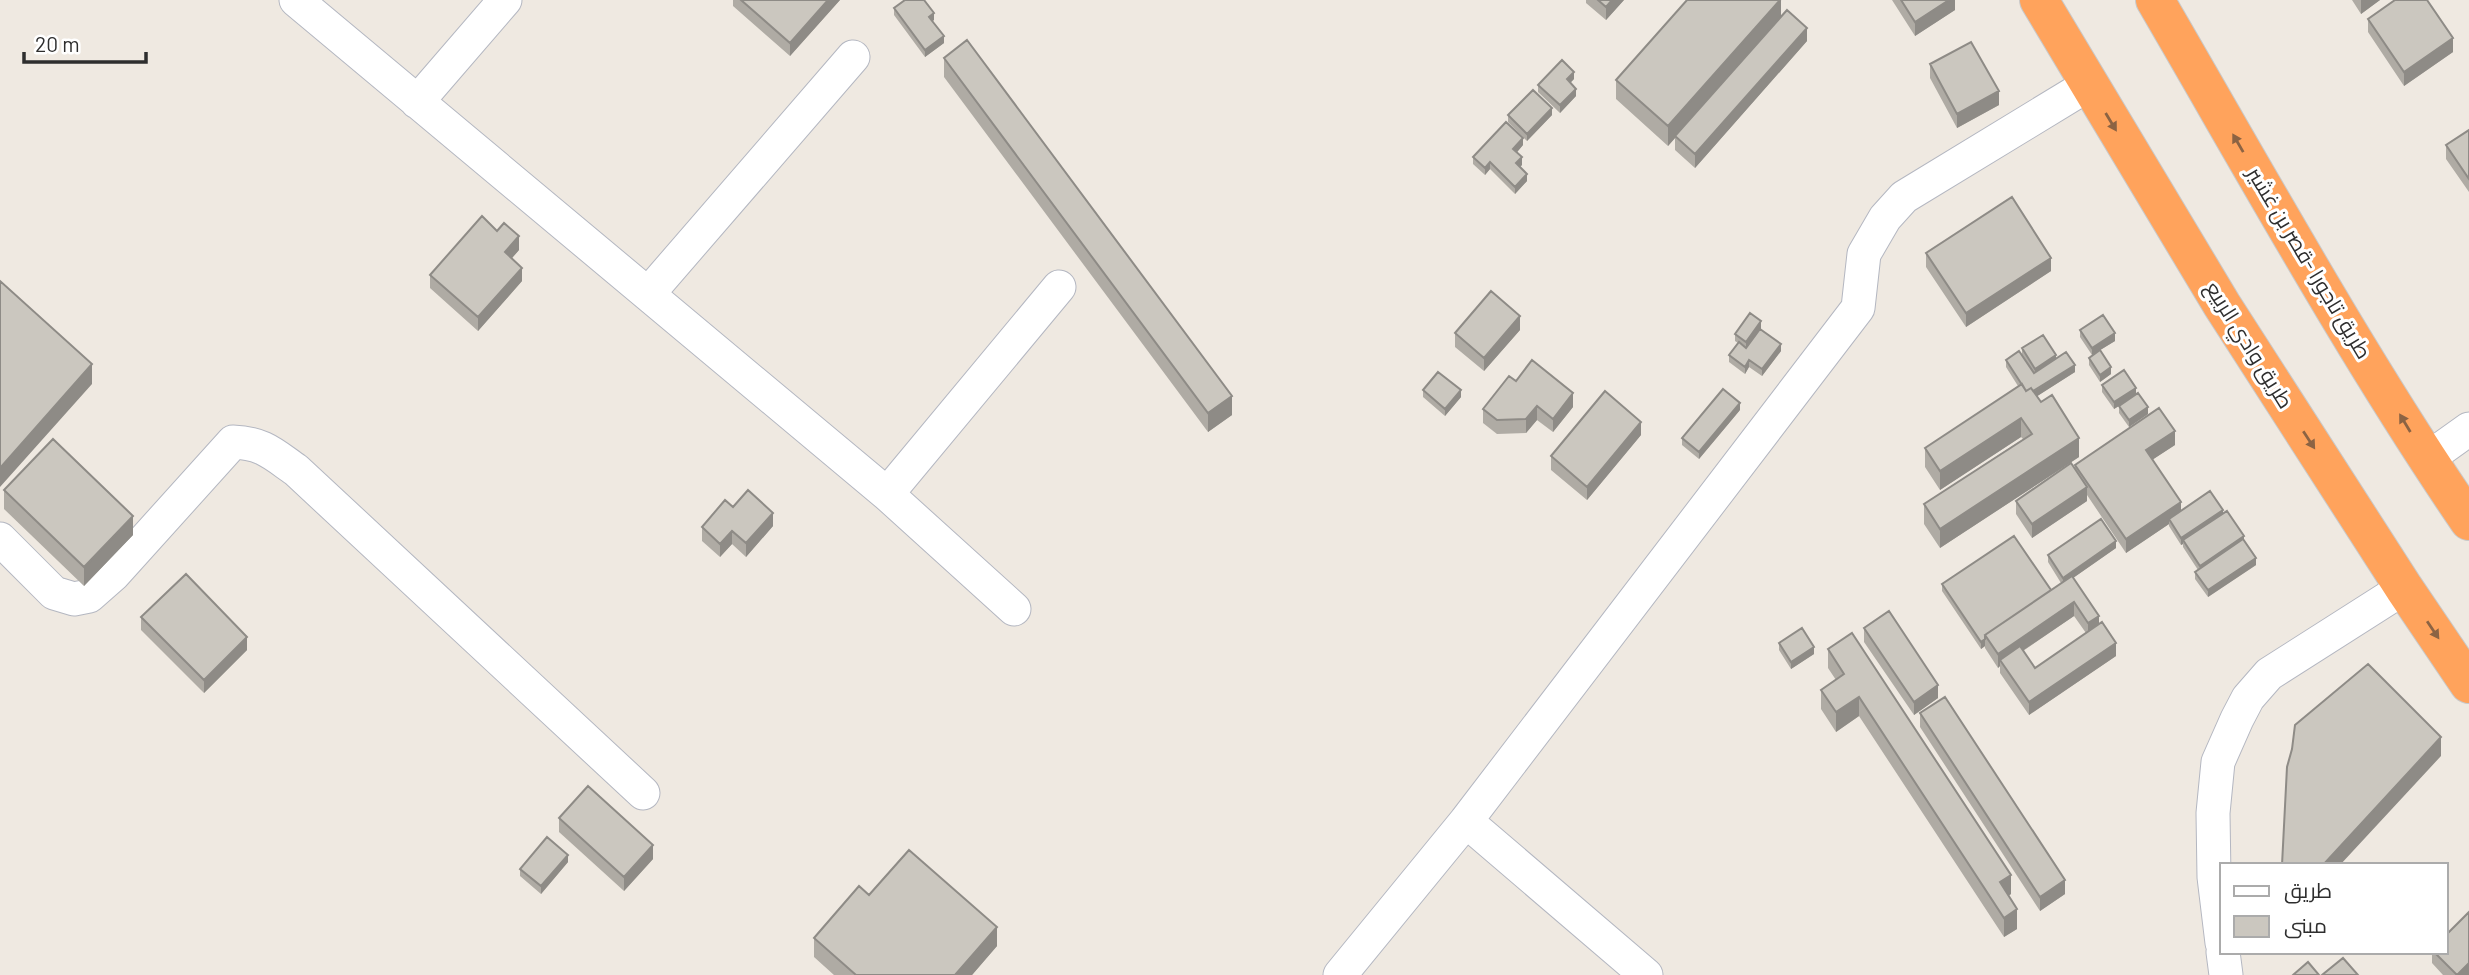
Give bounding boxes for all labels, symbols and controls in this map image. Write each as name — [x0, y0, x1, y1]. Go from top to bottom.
scale bar — [24, 21, 147, 65]
text: 20 m — [35, 31, 80, 56]
one-way arrow — [2104, 113, 2117, 132]
one-way arrow — [2232, 134, 2244, 153]
street label: طريق تاجورا -قصر بن غشير — [2241, 161, 2377, 364]
street label: طريق وادي الربيع — [2197, 276, 2299, 415]
one-way arrow — [2398, 414, 2411, 433]
one-way arrow — [2302, 430, 2315, 449]
one-way arrow — [2426, 621, 2439, 640]
legend — [2220, 863, 2448, 954]
text: طريق — [2284, 877, 2332, 904]
text: مبنى — [2284, 912, 2327, 939]

